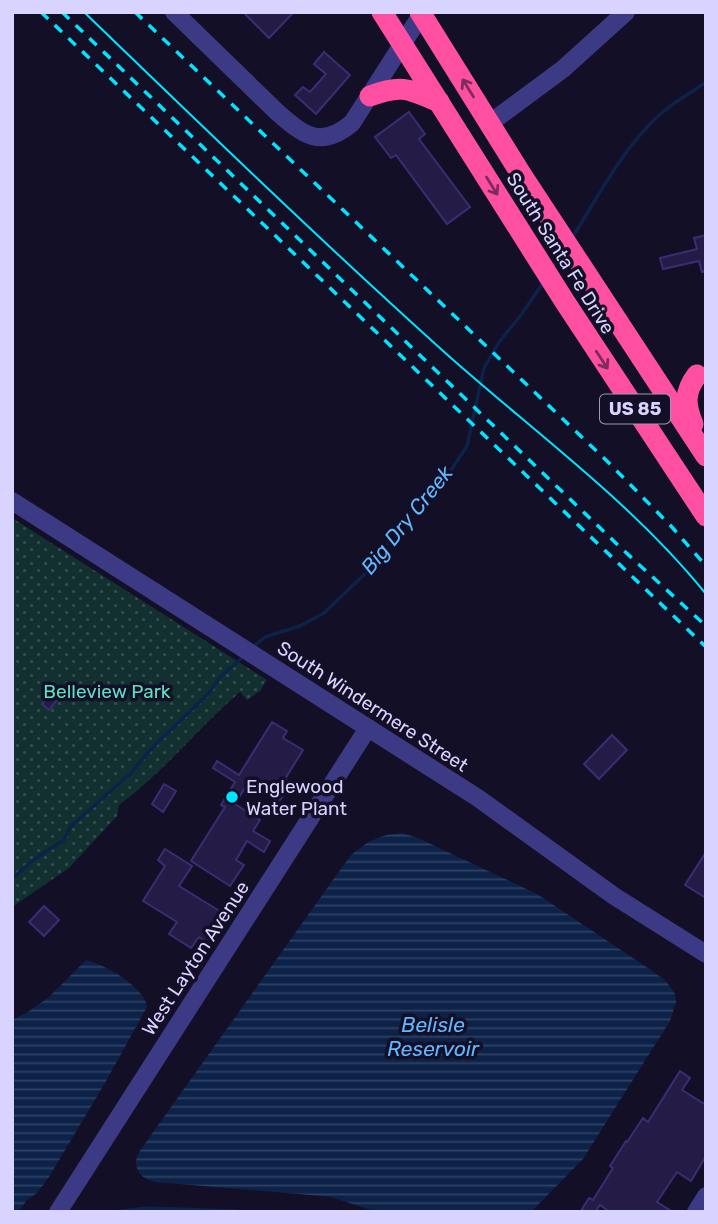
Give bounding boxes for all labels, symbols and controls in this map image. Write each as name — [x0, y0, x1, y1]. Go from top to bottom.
one-way arrow — [460, 79, 475, 98]
street label: South Santa Fe Drive — [502, 168, 620, 338]
one-way arrow — [485, 175, 499, 195]
one-way arrow — [596, 349, 610, 369]
road number: US 85 — [600, 394, 670, 424]
water label: Big Dry Creek — [355, 460, 459, 579]
street label: South Windermere Street — [273, 636, 473, 777]
park label: Belleview Park — [43, 680, 171, 703]
place label: Englewood Water Plant — [246, 775, 347, 820]
marker: Englewood Water Plant — [224, 789, 240, 805]
street label: West Layton Avenue — [137, 877, 254, 1040]
water label: Belisle Reservoir — [387, 1012, 480, 1061]

